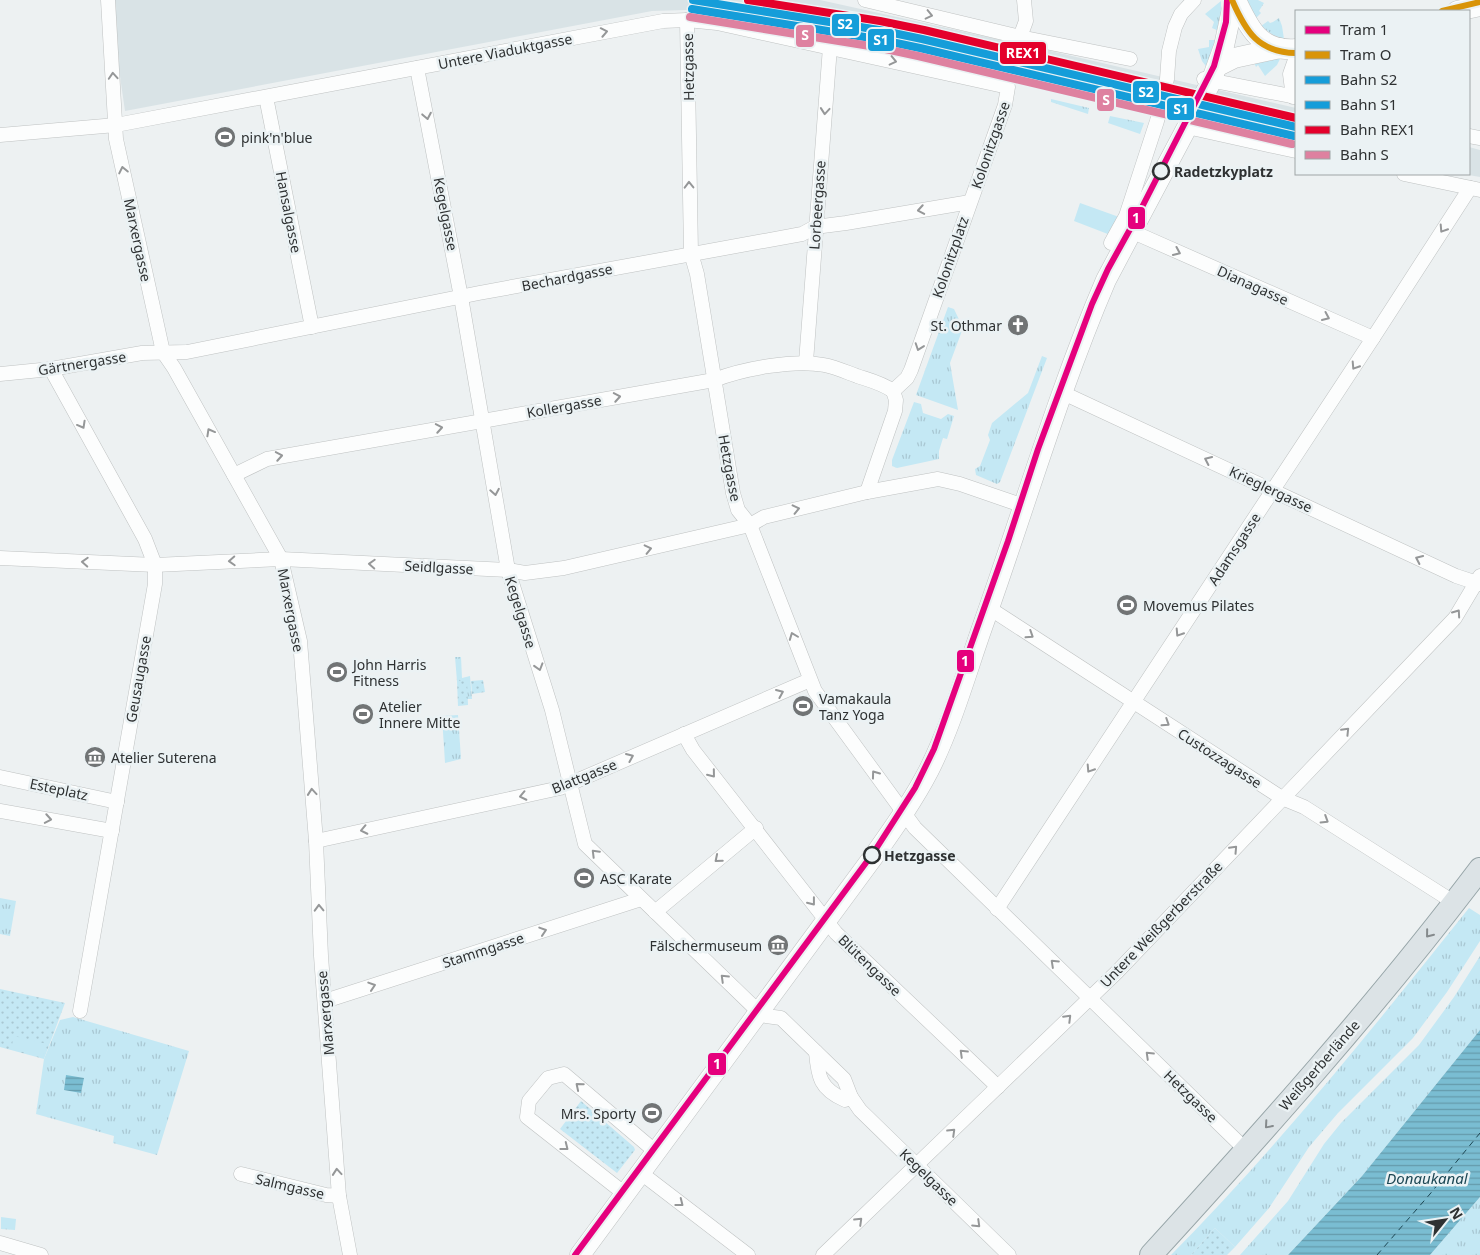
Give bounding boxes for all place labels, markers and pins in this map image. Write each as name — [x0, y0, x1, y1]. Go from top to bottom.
sports icon: pink'n'blue — [213, 125, 237, 149]
place label: pink'n'blue — [241, 128, 313, 147]
marker: Radetzkyplatz — [1152, 162, 1170, 180]
place label: Radetzkyplatz — [1174, 162, 1273, 181]
church icon: St. Othmar — [1006, 313, 1030, 337]
place label: St. Othmar — [931, 316, 1002, 335]
sports icon: Movemus Pilates — [1115, 593, 1139, 617]
place label: Movemus Pilates — [1143, 596, 1254, 615]
place label: John Harris Fitness — [351, 655, 427, 690]
sports icon: John Harris Fitness — [325, 660, 349, 684]
place label: Vamakaula Tanz Yoga — [819, 689, 891, 724]
sports icon: Vamakaula Tanz Yoga — [791, 694, 815, 718]
place label: Atelier Innere Mitte — [379, 697, 460, 732]
sports icon: Atelier Innere Mitte — [351, 702, 375, 726]
museum icon: Atelier Suterena — [83, 745, 107, 769]
place label: Atelier Suterena — [111, 748, 217, 767]
marker: Hetzgasse — [863, 846, 881, 864]
place label: Hetzgasse — [884, 846, 956, 865]
sports icon: ASC Karate — [572, 866, 596, 890]
place label: ASC Karate — [600, 869, 672, 888]
museum icon: Fälschermuseum — [766, 933, 790, 957]
place label: Fälschermuseum — [649, 936, 762, 955]
sports icon: Mrs. Sporty — [640, 1101, 664, 1125]
place label: Mrs. Sporty — [561, 1104, 637, 1123]

